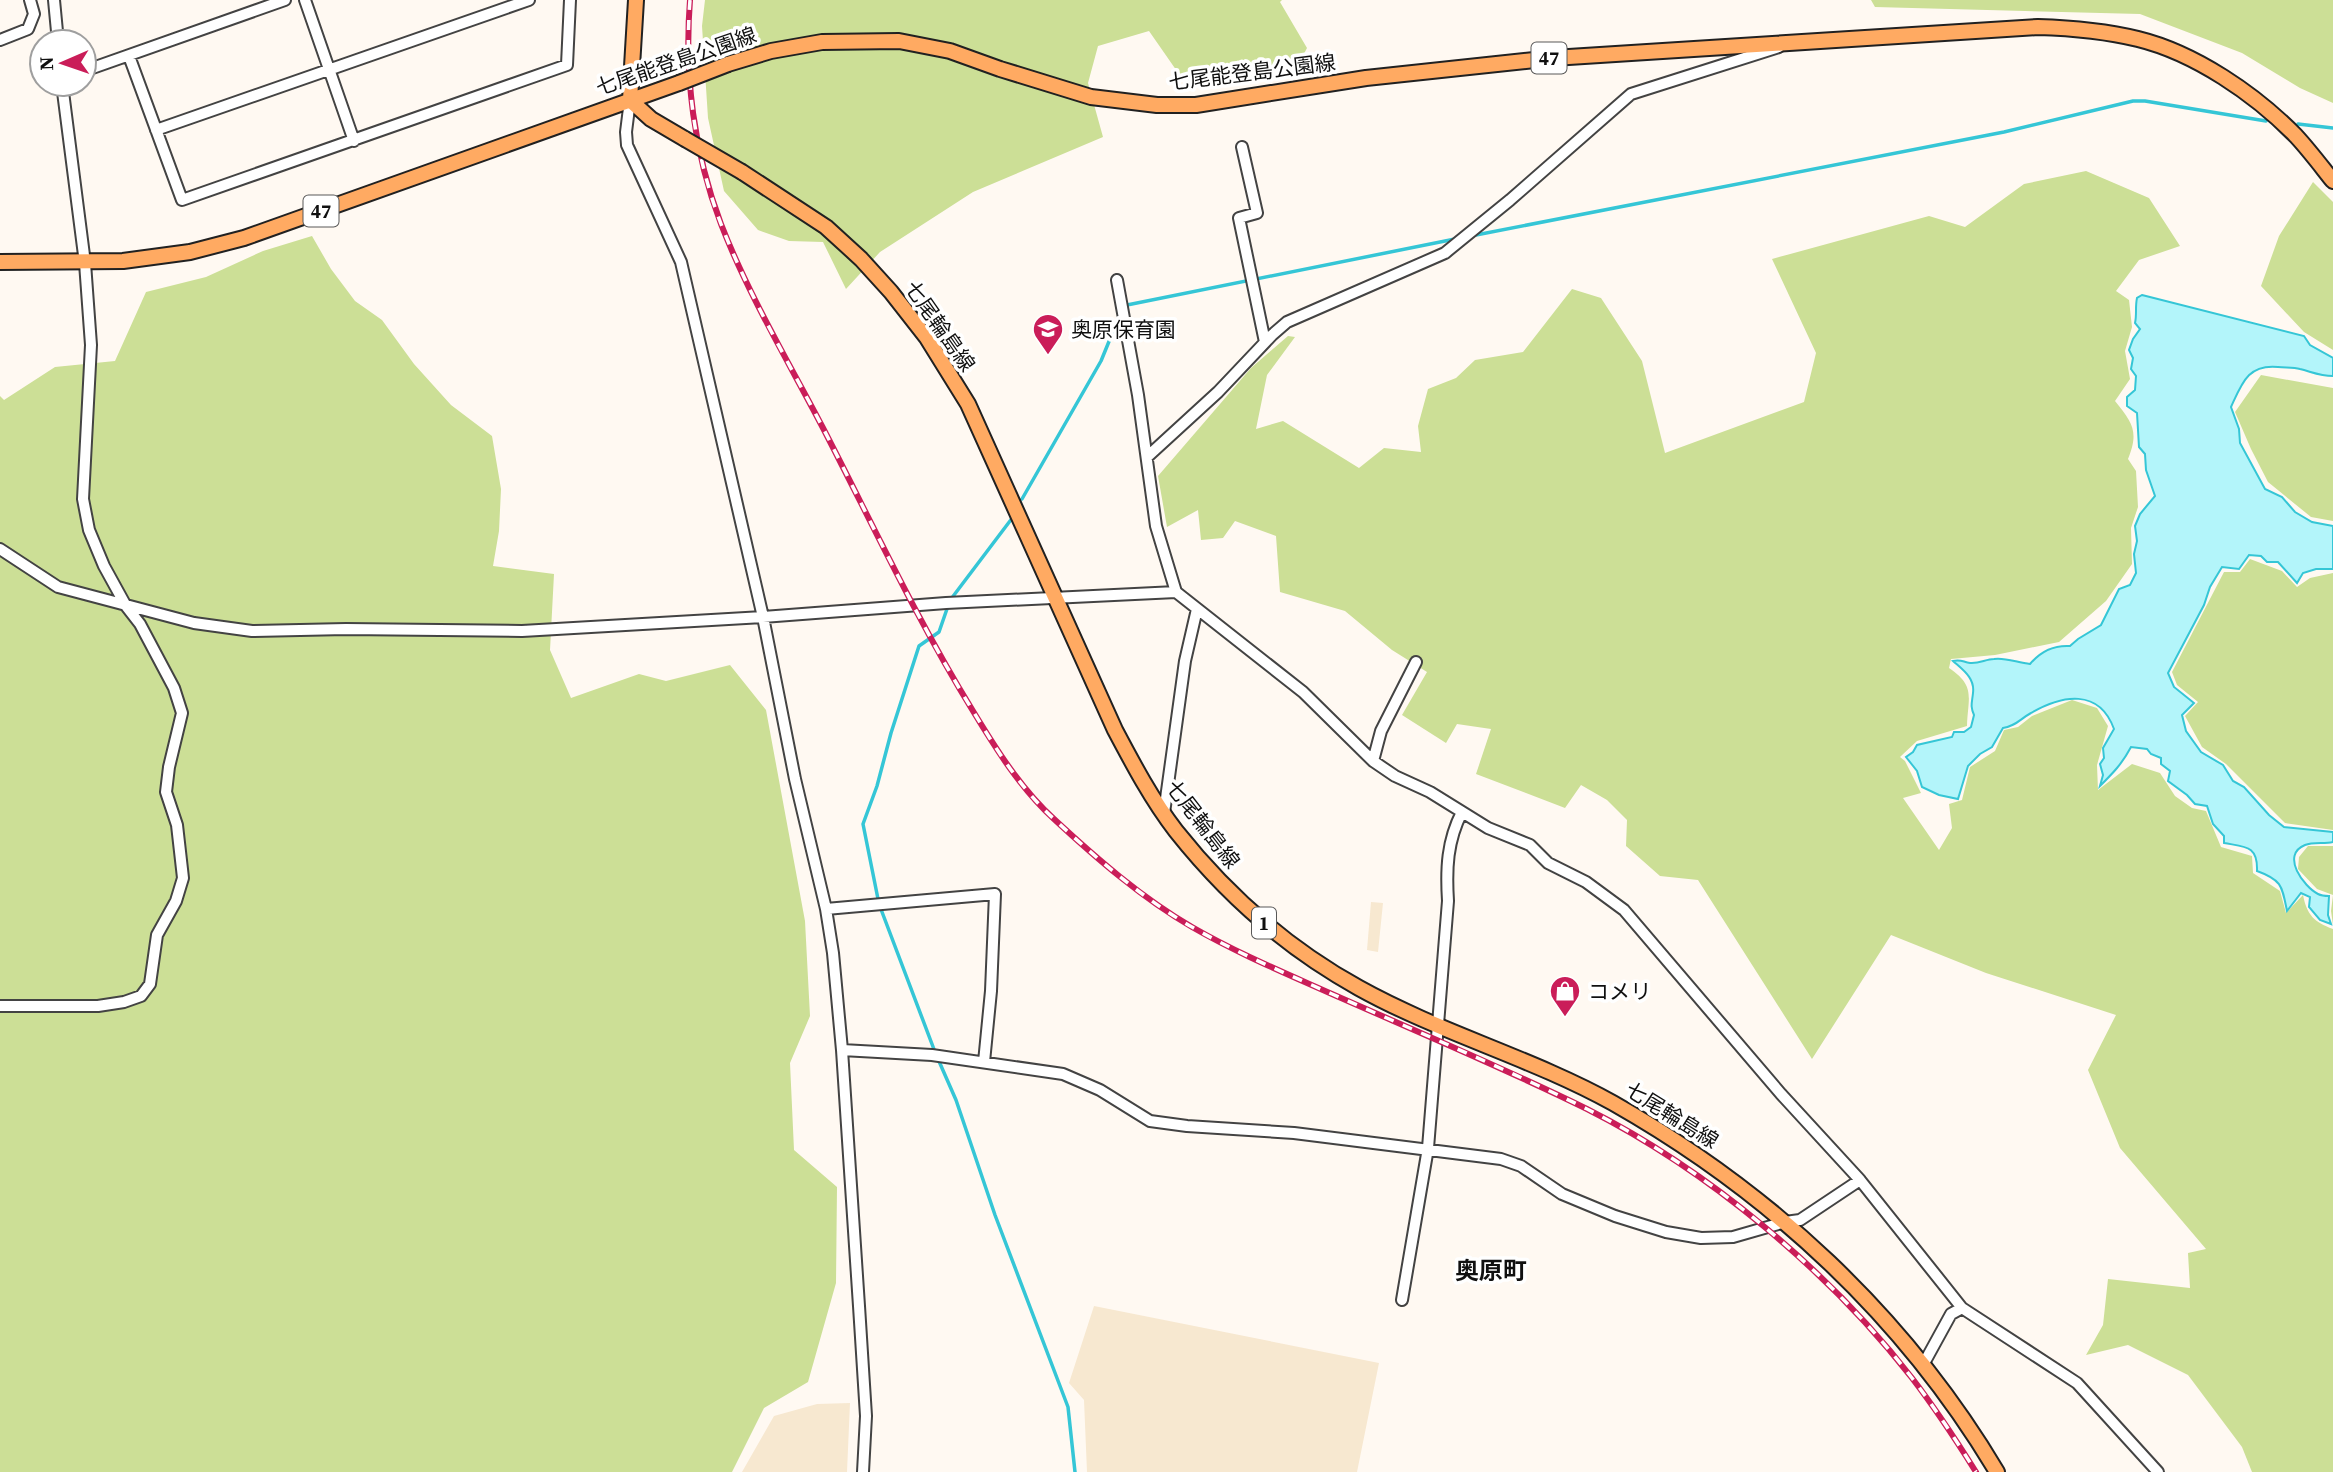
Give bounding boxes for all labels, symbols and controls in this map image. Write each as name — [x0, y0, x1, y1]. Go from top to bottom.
street label: 七尾能登島公園線 — [592, 20, 760, 102]
north arrow — [28, 28, 98, 98]
road number: 47 — [1532, 43, 1566, 74]
street label: 七尾能登島公園線 — [1167, 47, 1337, 97]
text: N — [33, 56, 59, 71]
road number: 47 — [304, 196, 338, 226]
street label: 七尾輪島線 — [898, 275, 982, 377]
school or university icon: 奥原保育園 — [1031, 312, 1065, 356]
place label: 奥原保育園 — [1071, 315, 1176, 344]
street label: 七尾輪島線 — [1159, 774, 1247, 874]
road number: 1 — [1252, 908, 1276, 939]
shop icon: コメリ — [1548, 974, 1582, 1018]
place label: コメリ — [1588, 977, 1651, 1006]
street label: 七尾輪島線 — [1620, 1075, 1724, 1155]
district label: 奥原町 — [1455, 1254, 1527, 1287]

